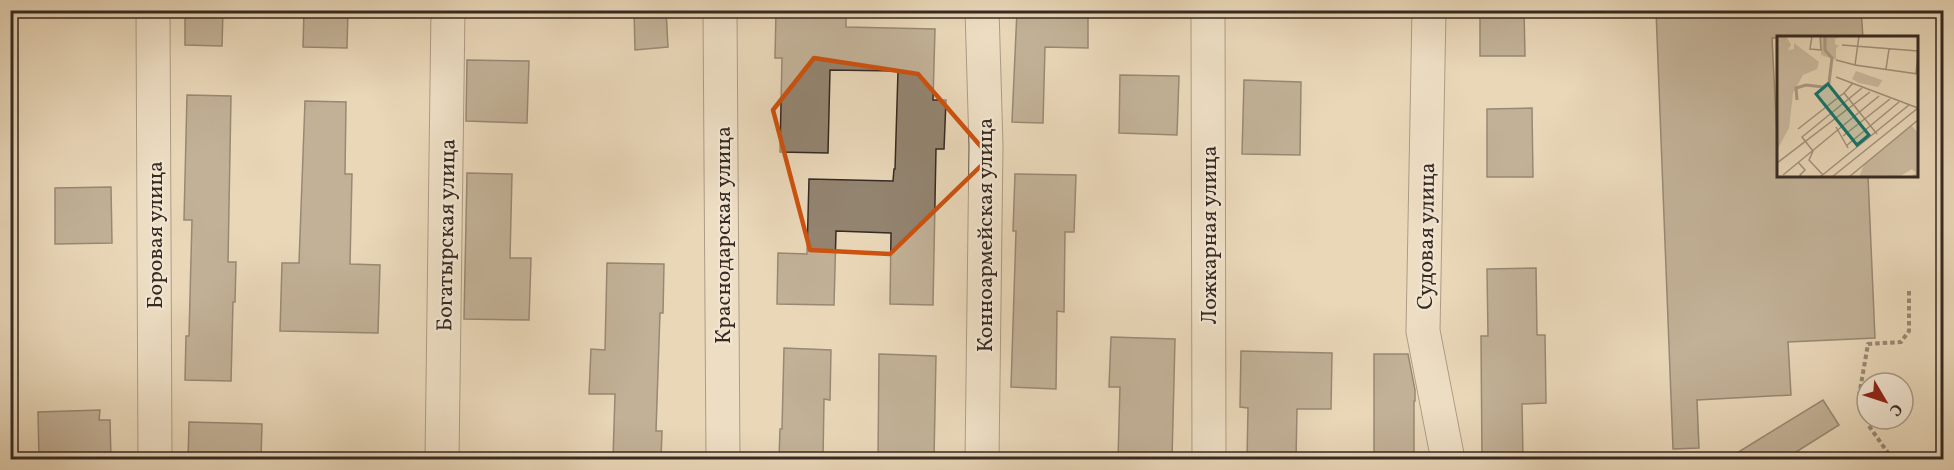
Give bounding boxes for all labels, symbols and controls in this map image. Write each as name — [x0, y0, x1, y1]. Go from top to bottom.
inset map — [1777, 36, 1918, 177]
street label: Конноармейская улица — [971, 118, 1002, 352]
street label: Краснодарская улица — [709, 126, 740, 344]
street label: Богатырская улица — [430, 138, 465, 332]
street label: Ложкарная улица — [1195, 145, 1226, 325]
street label: Боровая улица — [141, 161, 172, 309]
street label: Судовая улица — [1411, 162, 1444, 310]
north arrow — [1855, 371, 1915, 431]
text: С — [1883, 398, 1907, 420]

